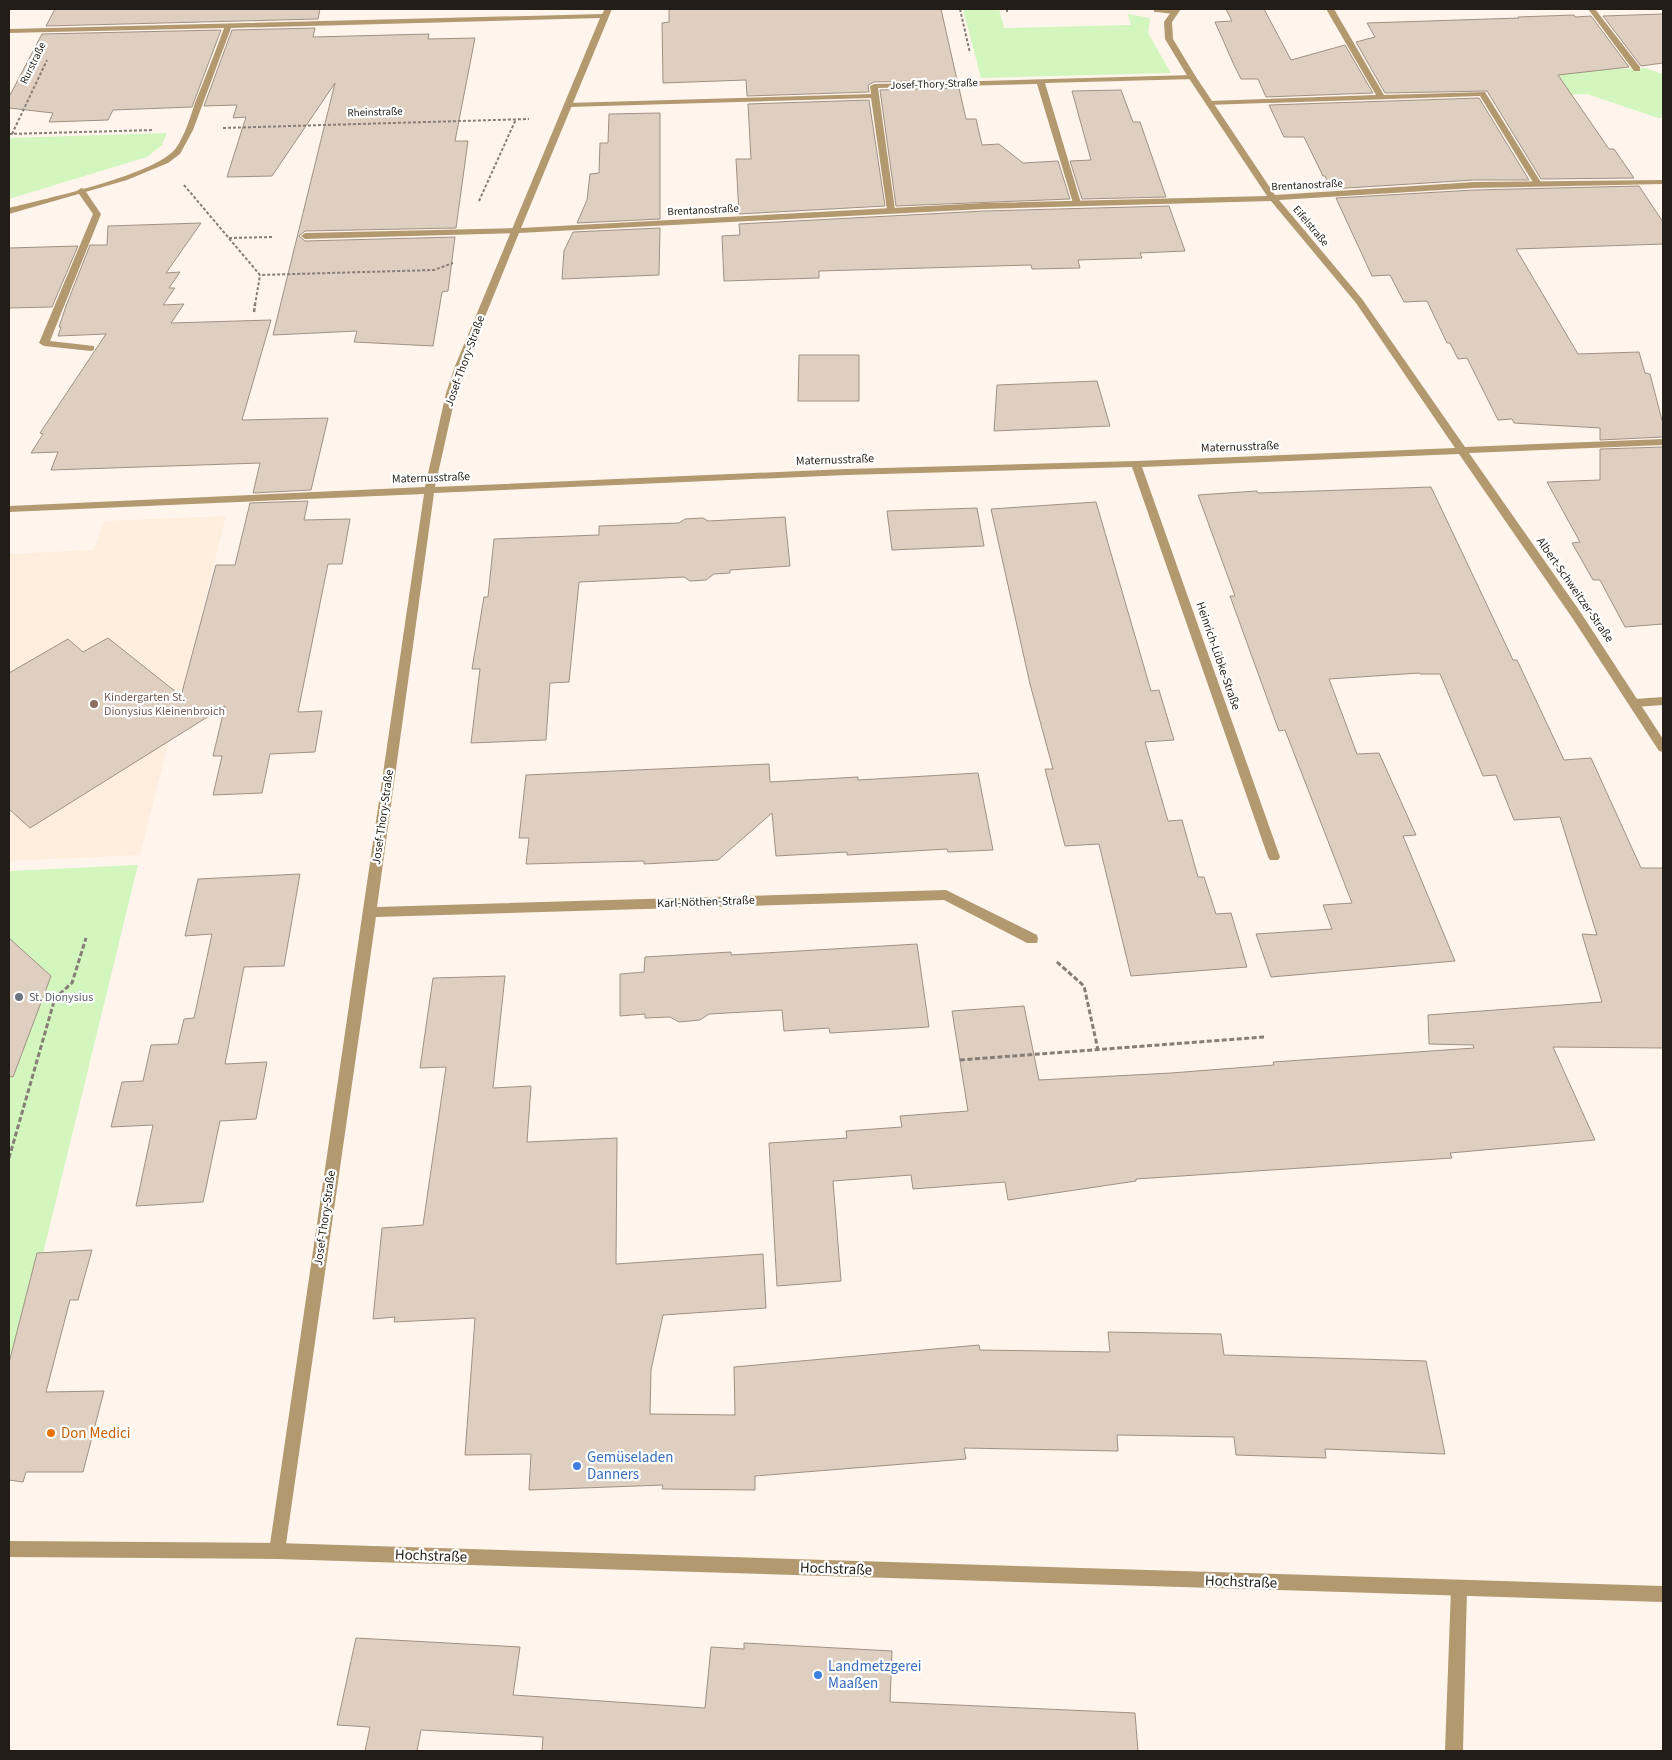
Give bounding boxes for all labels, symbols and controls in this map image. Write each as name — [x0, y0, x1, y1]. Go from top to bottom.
street label: Rurstraße — [16, 39, 50, 87]
street label: Josef-Thory-Straße — [890, 75, 979, 93]
street label: Rheinstraße — [347, 104, 403, 120]
street label: Brentanostraße — [1271, 176, 1344, 194]
street label: Brentanostraße — [667, 201, 740, 219]
street label: Eifelstraße — [1290, 202, 1333, 250]
street label: Josef-Thory-Straße — [441, 313, 489, 409]
street label: Maternusstraße — [1201, 437, 1280, 457]
street label: Maternusstraße — [796, 450, 875, 470]
street label: Maternusstraße — [392, 468, 471, 488]
street label: Albert-Schweitzer-Straße — [1532, 534, 1618, 646]
street label: Heinrich-Lübke-Straße — [1192, 600, 1244, 712]
place label: Kindergarten St. Dionysius Kleinenbroich — [104, 689, 225, 720]
marker: Kindergarten St. Dionysius Kleinenbroich — [88, 698, 100, 710]
street label: Josef-Thory-Straße — [368, 768, 398, 866]
street label: Karl-Nöthen-Straße — [657, 892, 755, 912]
place label: St. Dionysius — [29, 989, 93, 1006]
marker: St. Dionysius — [13, 991, 25, 1003]
street label: Josef-Thory-Straße — [310, 1169, 340, 1267]
place label: Don Medici — [61, 1423, 130, 1444]
marker: Don Medici — [45, 1427, 57, 1439]
place label: Gemüseladen Danners — [587, 1447, 673, 1485]
marker: Gemüseladen Danners — [571, 1460, 583, 1472]
street label: Hochstraße — [394, 1544, 468, 1568]
street label: Hochstraße — [799, 1557, 873, 1581]
street label: Hochstraße — [1204, 1570, 1278, 1594]
place label: Landmetzgerei Maaßen — [828, 1656, 921, 1694]
marker: Landmetzgerei Maaßen — [812, 1669, 824, 1681]

